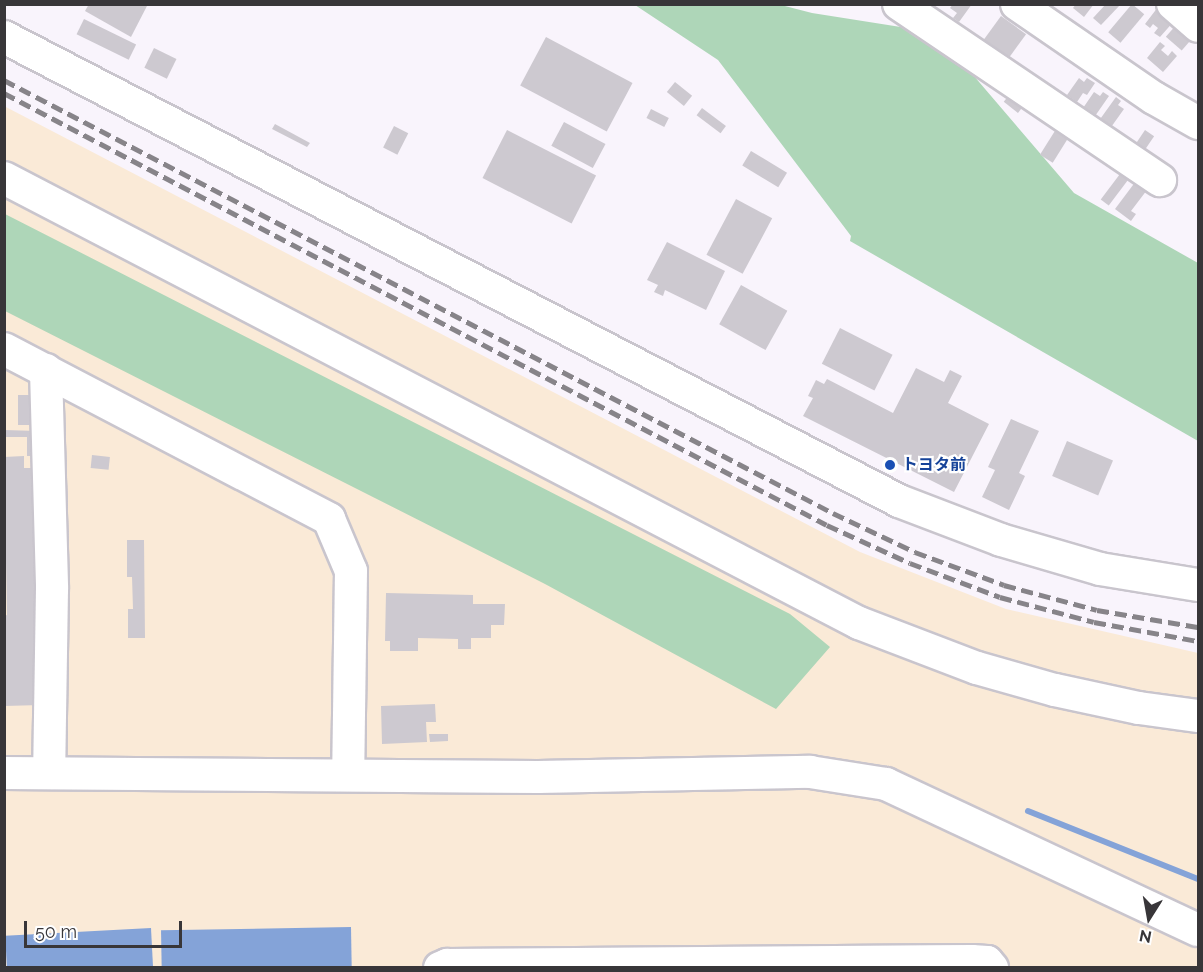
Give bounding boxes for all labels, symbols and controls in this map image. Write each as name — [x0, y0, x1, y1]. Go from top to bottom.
place label: トヨタ前 — [902, 455, 966, 475]
marker: トヨタ前 — [883, 458, 897, 472]
north arrow — [1119, 888, 1179, 948]
scale bar — [27, 909, 184, 947]
text: 50 m — [35, 921, 77, 942]
text: N — [1138, 926, 1153, 947]

